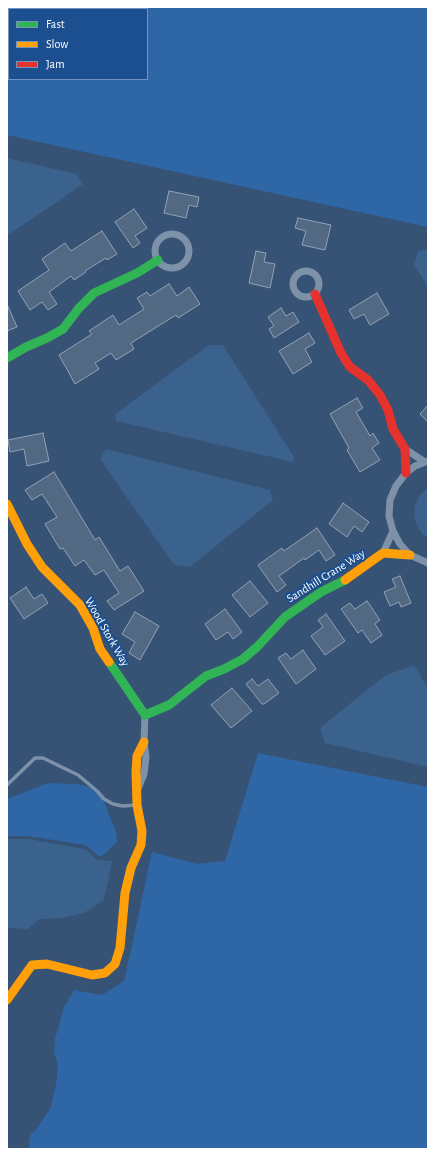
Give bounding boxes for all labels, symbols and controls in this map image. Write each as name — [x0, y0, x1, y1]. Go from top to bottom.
legend — [8, 8, 148, 80]
text: Fast — [46, 18, 65, 30]
text: Slow — [46, 38, 68, 50]
text: Jam — [46, 58, 65, 70]
street label: Sandhill Crane Way — [284, 546, 368, 606]
street label: Wood Stork Way — [81, 595, 133, 669]

